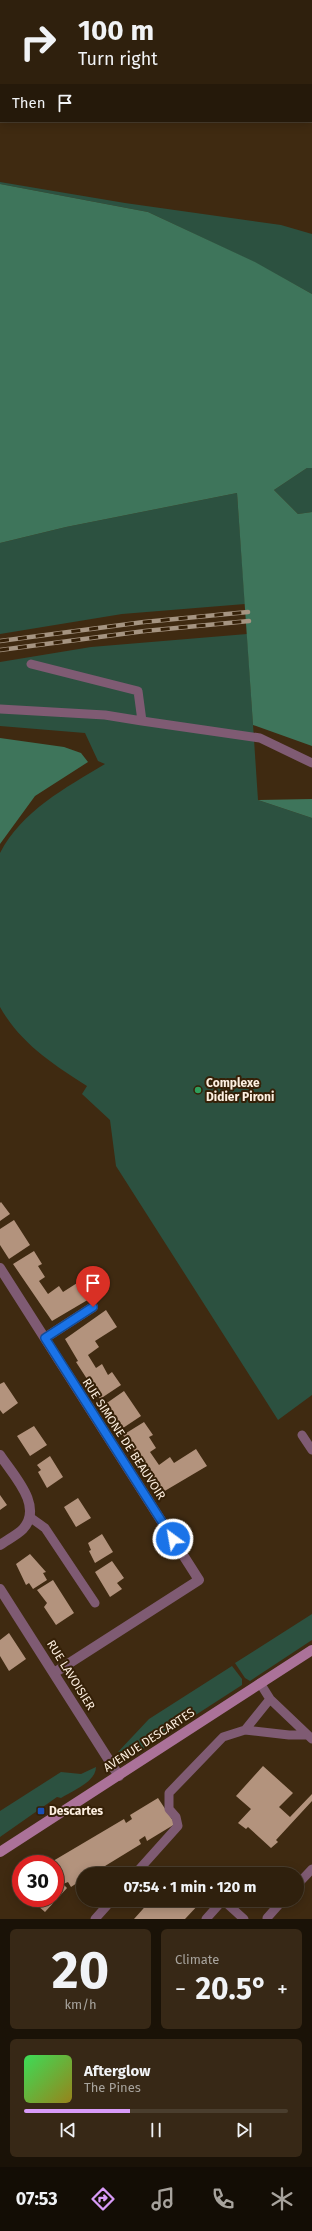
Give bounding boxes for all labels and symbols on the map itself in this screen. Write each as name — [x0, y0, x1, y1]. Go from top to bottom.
place label: Complexe Didier Pironi — [206, 1076, 274, 1104]
marker: Complexe Didier Pironi — [193, 1085, 203, 1095]
pin — [76, 1266, 110, 1307]
street label: RUE SIMONE DE BEAUVOIR — [80, 1376, 168, 1502]
position arrow — [152, 1518, 194, 1560]
street label: RUE LAVOISIER — [44, 1638, 98, 1712]
street label: AVENUE DESCARTES — [101, 1705, 198, 1775]
place label: Descartes — [49, 1804, 103, 1818]
marker: Descartes — [36, 1806, 46, 1816]
speed limit sign: 30 — [12, 1855, 64, 1907]

